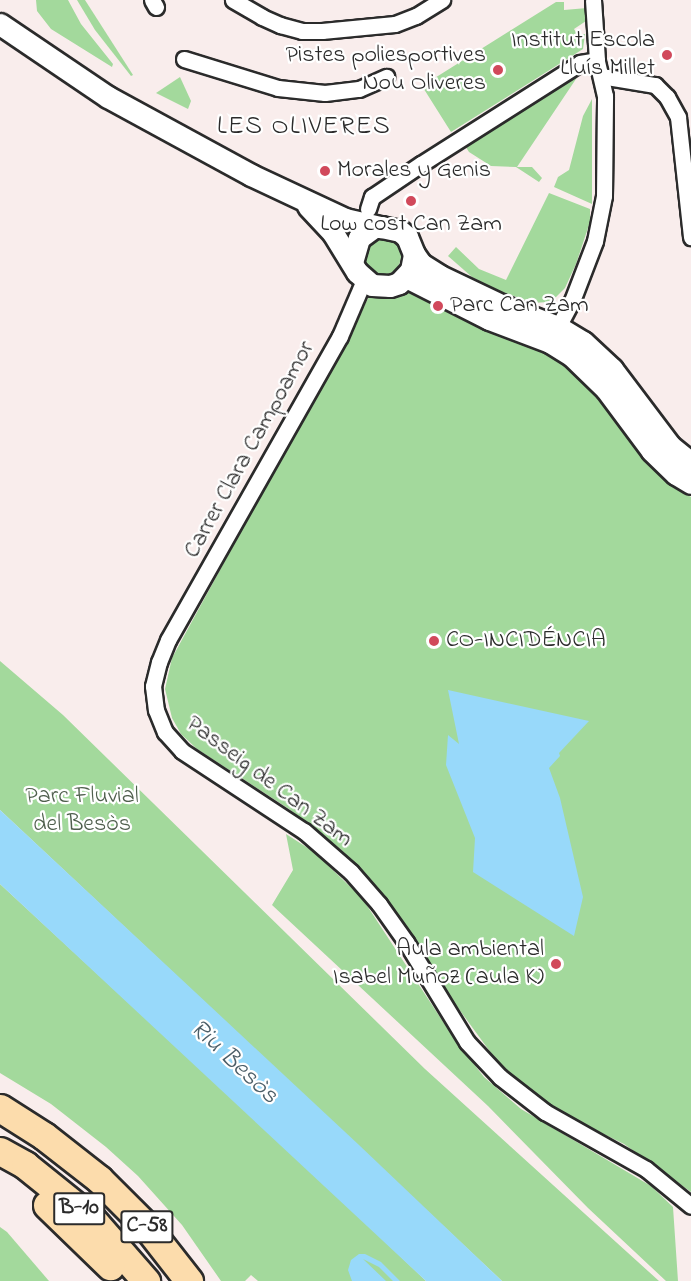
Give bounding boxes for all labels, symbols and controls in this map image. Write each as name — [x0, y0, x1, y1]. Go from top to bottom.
place label: Institut Escola Lluís Millet — [511, 27, 655, 83]
place label: Pistes poliesportives Nou Oliveres — [286, 42, 486, 98]
marker: Institut Escola Lluís Millet — [660, 48, 674, 62]
marker: Pistes poliesportives Nou Oliveres — [491, 63, 505, 77]
district label: LES OLIVERES — [217, 112, 391, 144]
place label: Morales y Genis — [337, 157, 491, 185]
marker: Morales y Genis — [318, 164, 332, 178]
marker: Low cost Can Zam — [404, 194, 418, 208]
place label: Low cost Can Zam — [320, 211, 502, 239]
place label: Parc Can Zam — [450, 292, 589, 320]
marker: Parc Can Zam — [431, 299, 445, 313]
street label: Carrer Clara Campoamor — [178, 337, 322, 563]
place label: CO-INCIDÉNCIA — [446, 627, 606, 655]
marker: CO-INCIDÉNCIA — [427, 634, 441, 648]
street label: Passeig de Can Zam — [180, 710, 358, 854]
park label: Parc Fluvial del Besòs — [25, 783, 139, 839]
place label: Aula ambiental Isabel Muñoz (aula K) — [333, 936, 544, 992]
marker: Aula ambiental Isabel Muñoz (aula K) — [549, 957, 563, 971]
water label: Riu Besòs — [182, 1014, 284, 1112]
road number: B-10 — [52, 1190, 106, 1228]
road number: C-58 — [120, 1208, 174, 1246]

